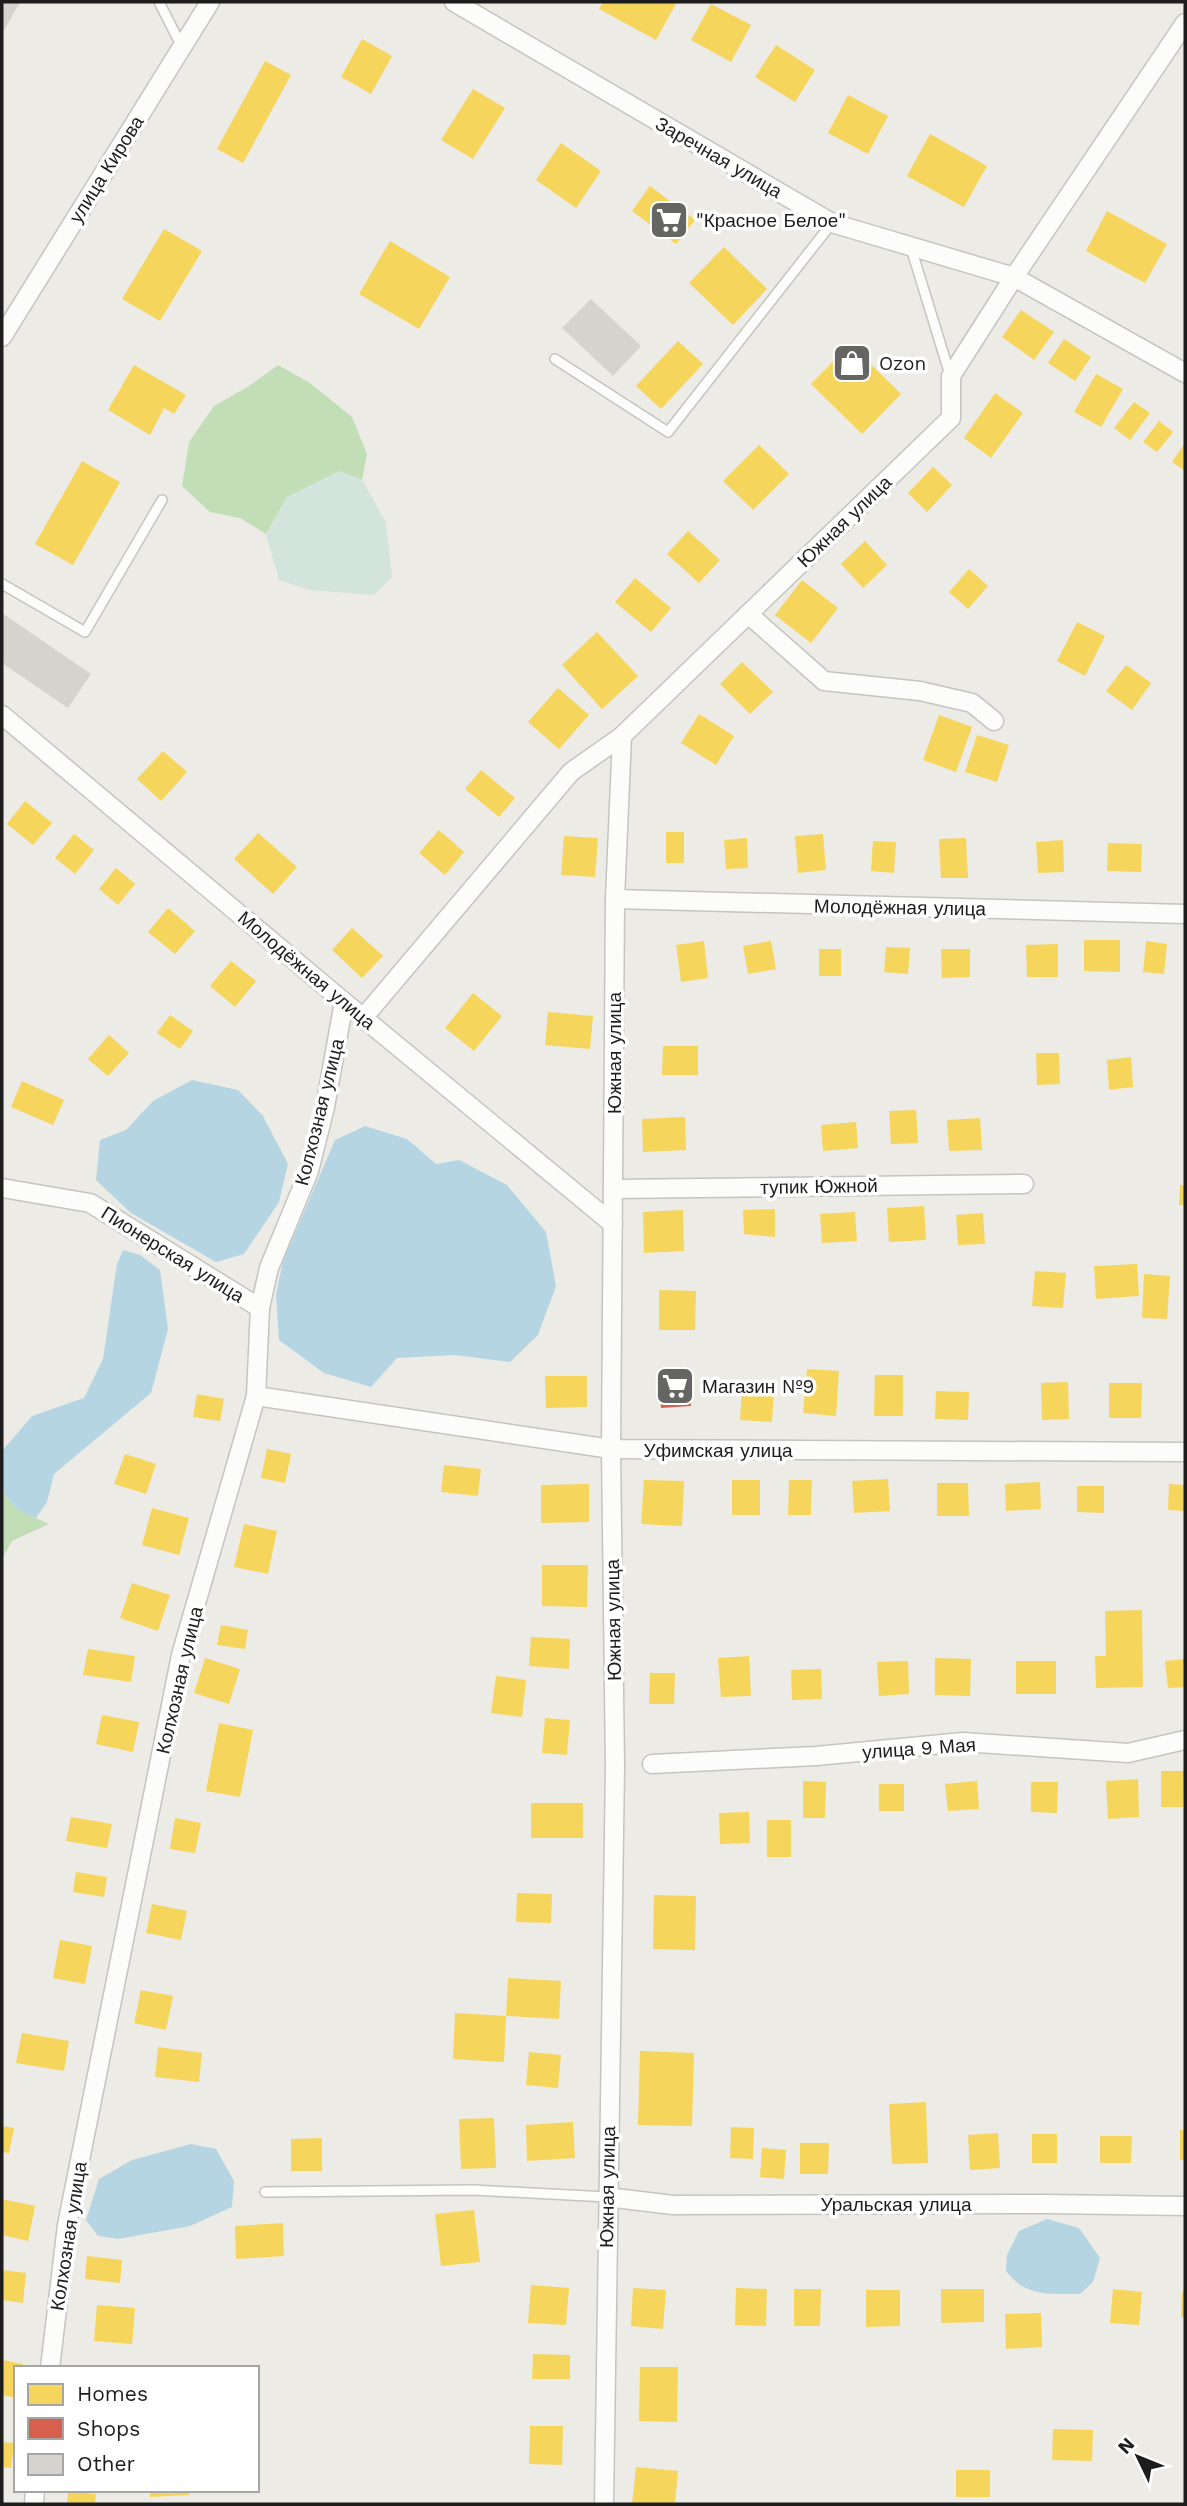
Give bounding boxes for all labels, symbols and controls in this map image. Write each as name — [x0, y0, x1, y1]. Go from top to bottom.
street label: улица Кирова — [64, 111, 149, 227]
street label: Заречная улица — [651, 112, 787, 203]
supermarket icon: "Красное Белое" — [648, 199, 690, 241]
place label: "Красное Белое" — [696, 209, 846, 232]
shop icon: Ozon — [831, 342, 873, 384]
place label: Ozon — [879, 352, 926, 375]
street label: Южная улица — [792, 470, 897, 572]
street label: Молодёжная улица — [814, 895, 987, 921]
street label: Молодёжная улица — [233, 906, 380, 1035]
street label: Южная улица — [603, 992, 626, 1114]
street label: Колхозная улица — [290, 1036, 349, 1188]
street label: тупик Южной — [760, 1174, 878, 1199]
street label: Пионерская улица — [97, 1201, 249, 1308]
supermarket icon: Магазин №9 — [654, 1365, 696, 1407]
place label: Магазин №9 — [702, 1375, 814, 1398]
street label: Уфимская улица — [643, 1439, 793, 1462]
street label: Южная улица — [601, 1558, 626, 1681]
street label: Колхозная улица — [151, 1604, 208, 1756]
street label: улица 9 Мая — [861, 1733, 977, 1764]
street label: Южная улица — [595, 2125, 620, 2248]
street label: Колхозная улица — [45, 2159, 92, 2312]
street label: Уральская улица — [820, 2193, 972, 2216]
legend — [14, 2366, 259, 2492]
text: Homes — [77, 2381, 148, 2406]
text: Shops — [77, 2416, 140, 2441]
north arrow — [1103, 2422, 1173, 2492]
text: N — [1113, 2433, 1139, 2459]
text: Other — [77, 2451, 136, 2476]

